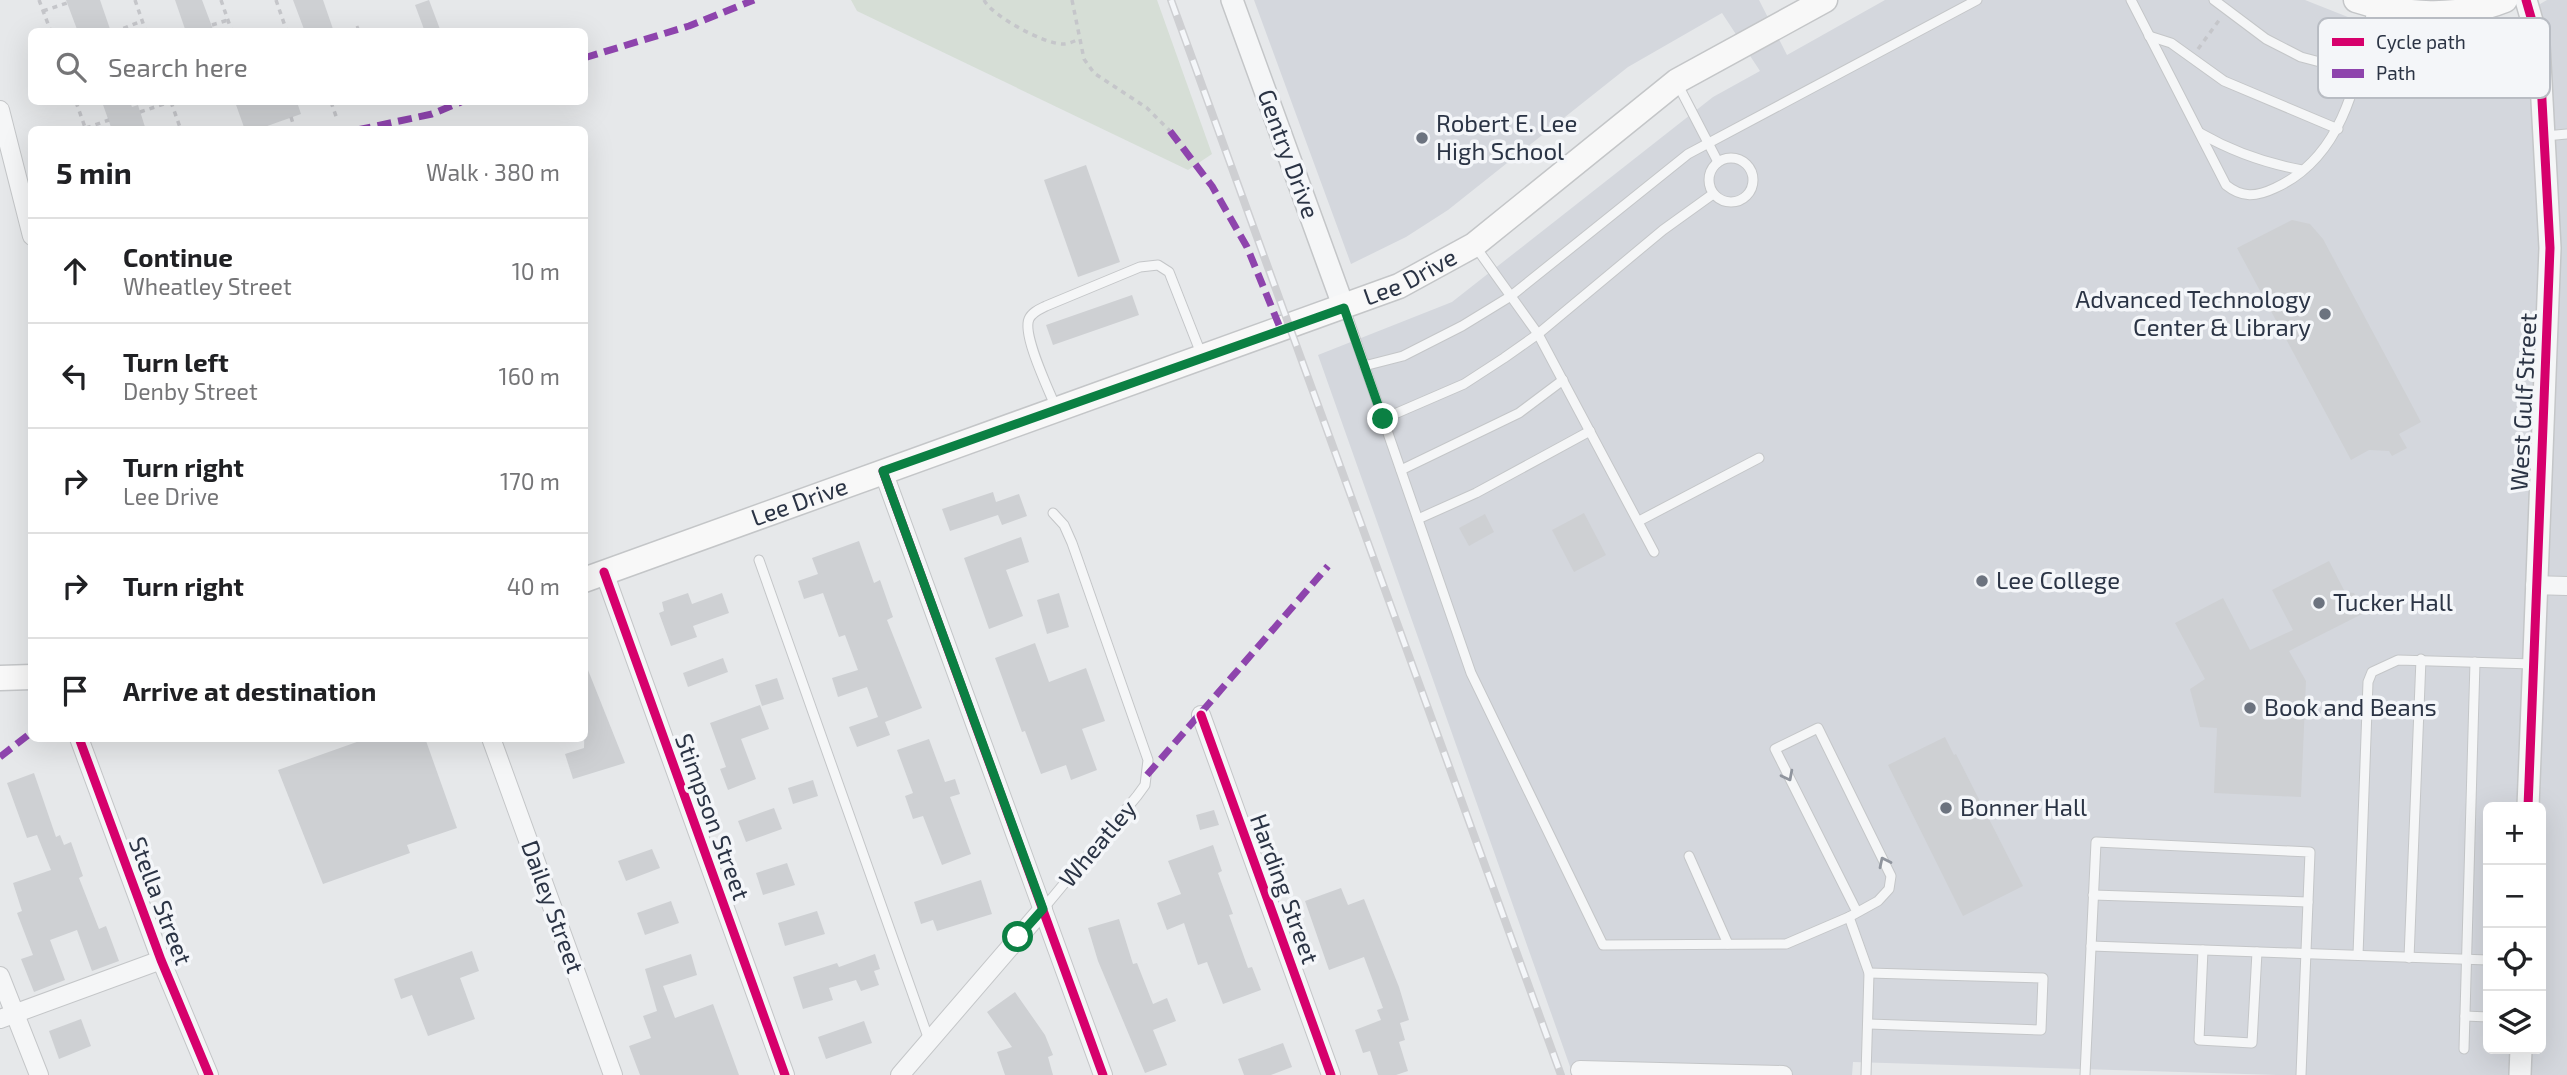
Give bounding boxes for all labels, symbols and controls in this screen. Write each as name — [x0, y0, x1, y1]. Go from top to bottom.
legend — [2318, 18, 2550, 98]
search box — [28, 28, 588, 105]
text: Cycle path — [2376, 30, 2466, 53]
icon: search — [52, 48, 90, 86]
text: Search here — [108, 51, 248, 82]
text: Path — [2376, 61, 2416, 84]
street label: Gentry Drive — [1253, 85, 1326, 222]
place label: Robert E. Lee High School — [1436, 108, 1577, 165]
marker: Robert E. Lee High School — [1414, 130, 1430, 146]
text: 5 min — [56, 154, 132, 190]
text: Walk · 380 m — [426, 158, 560, 186]
text: Continue — [123, 241, 233, 272]
street label: Lee Drive — [1359, 241, 1461, 311]
icon: ahead — [56, 252, 94, 290]
text: 10 m — [512, 257, 560, 285]
text: Wheatley Street — [123, 272, 292, 300]
place label: Advanced Technology Center & Library — [2075, 284, 2311, 341]
marker: Advanced Technology Center & Library — [2317, 306, 2333, 322]
street label: West Gulf Street — [2503, 312, 2542, 492]
text: Turn left — [123, 346, 229, 377]
icon: left — [56, 357, 94, 395]
text: 160 m — [499, 362, 560, 390]
text: Denby Street — [123, 377, 258, 405]
route end — [1367, 403, 1398, 434]
text: Turn right — [123, 451, 244, 482]
icon: right — [56, 462, 94, 500]
text: 170 m — [500, 467, 560, 495]
street label: Lee Drive — [747, 470, 851, 532]
text: Lee Drive — [123, 482, 219, 510]
place label: Lee College — [1996, 565, 2120, 594]
icon: right — [56, 567, 94, 605]
text: Turn right — [123, 570, 244, 601]
text: 40 m — [507, 572, 560, 600]
marker: Lee College — [1974, 573, 1990, 589]
place label: Tucker Hall — [2333, 587, 2453, 616]
marker: Tucker Hall — [2311, 595, 2327, 611]
icon: arrive — [56, 672, 94, 710]
text: Arrive at destination — [123, 675, 376, 706]
place label: Book and Beans — [2264, 692, 2437, 721]
marker: Book and Beans — [2242, 700, 2258, 716]
street label: Stimpson Street — [670, 729, 757, 904]
one-way arrow — [1780, 769, 1794, 781]
place label: Bonner Hall — [1960, 792, 2087, 821]
street label: Wheatley — [1052, 793, 1142, 892]
marker: Bonner Hall — [1938, 800, 1954, 816]
map controls — [2483, 802, 2546, 1054]
button: + — [2483, 802, 2546, 865]
street label: Harding Street — [1245, 809, 1326, 968]
street label: Stella Street — [124, 832, 199, 969]
street label: Dailey Street — [516, 836, 591, 977]
one-way arrow — [1878, 857, 1892, 869]
button: − — [2483, 865, 2546, 928]
route start — [1002, 921, 1033, 952]
button: locate — [2483, 928, 2546, 991]
button: layers — [2483, 991, 2546, 1054]

